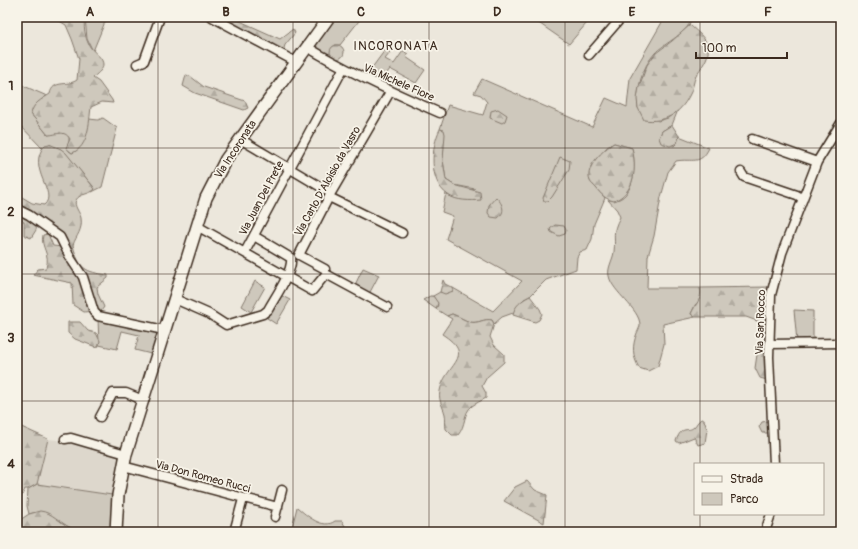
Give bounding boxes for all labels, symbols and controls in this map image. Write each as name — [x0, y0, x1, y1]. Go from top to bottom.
text: A — [86, 4, 95, 20]
text: B — [222, 4, 230, 20]
text: C — [357, 4, 365, 20]
text: D — [493, 4, 501, 20]
text: E — [629, 4, 636, 20]
text: F — [764, 4, 772, 20]
scale bar — [696, 34, 787, 60]
district label: INCORONATA — [353, 38, 439, 54]
text: 100 m — [702, 41, 737, 56]
street label: Via Michele Fiore — [361, 61, 437, 104]
text: 1 — [8, 78, 14, 94]
street label: Via Incoronata — [212, 118, 259, 181]
street label: Via Carlo D'Aloisio da Vasro — [292, 124, 363, 239]
street label: Via Juan Del Prete — [236, 158, 287, 238]
text: 2 — [7, 204, 15, 220]
street label: Via San Rocco — [753, 289, 768, 355]
text: 3 — [7, 330, 15, 346]
text: 4 — [7, 456, 15, 472]
street label: Via Don Romeo Rucci — [154, 458, 252, 495]
legend — [694, 463, 824, 515]
text: Strada — [730, 472, 764, 487]
text: Parco — [730, 492, 759, 507]

